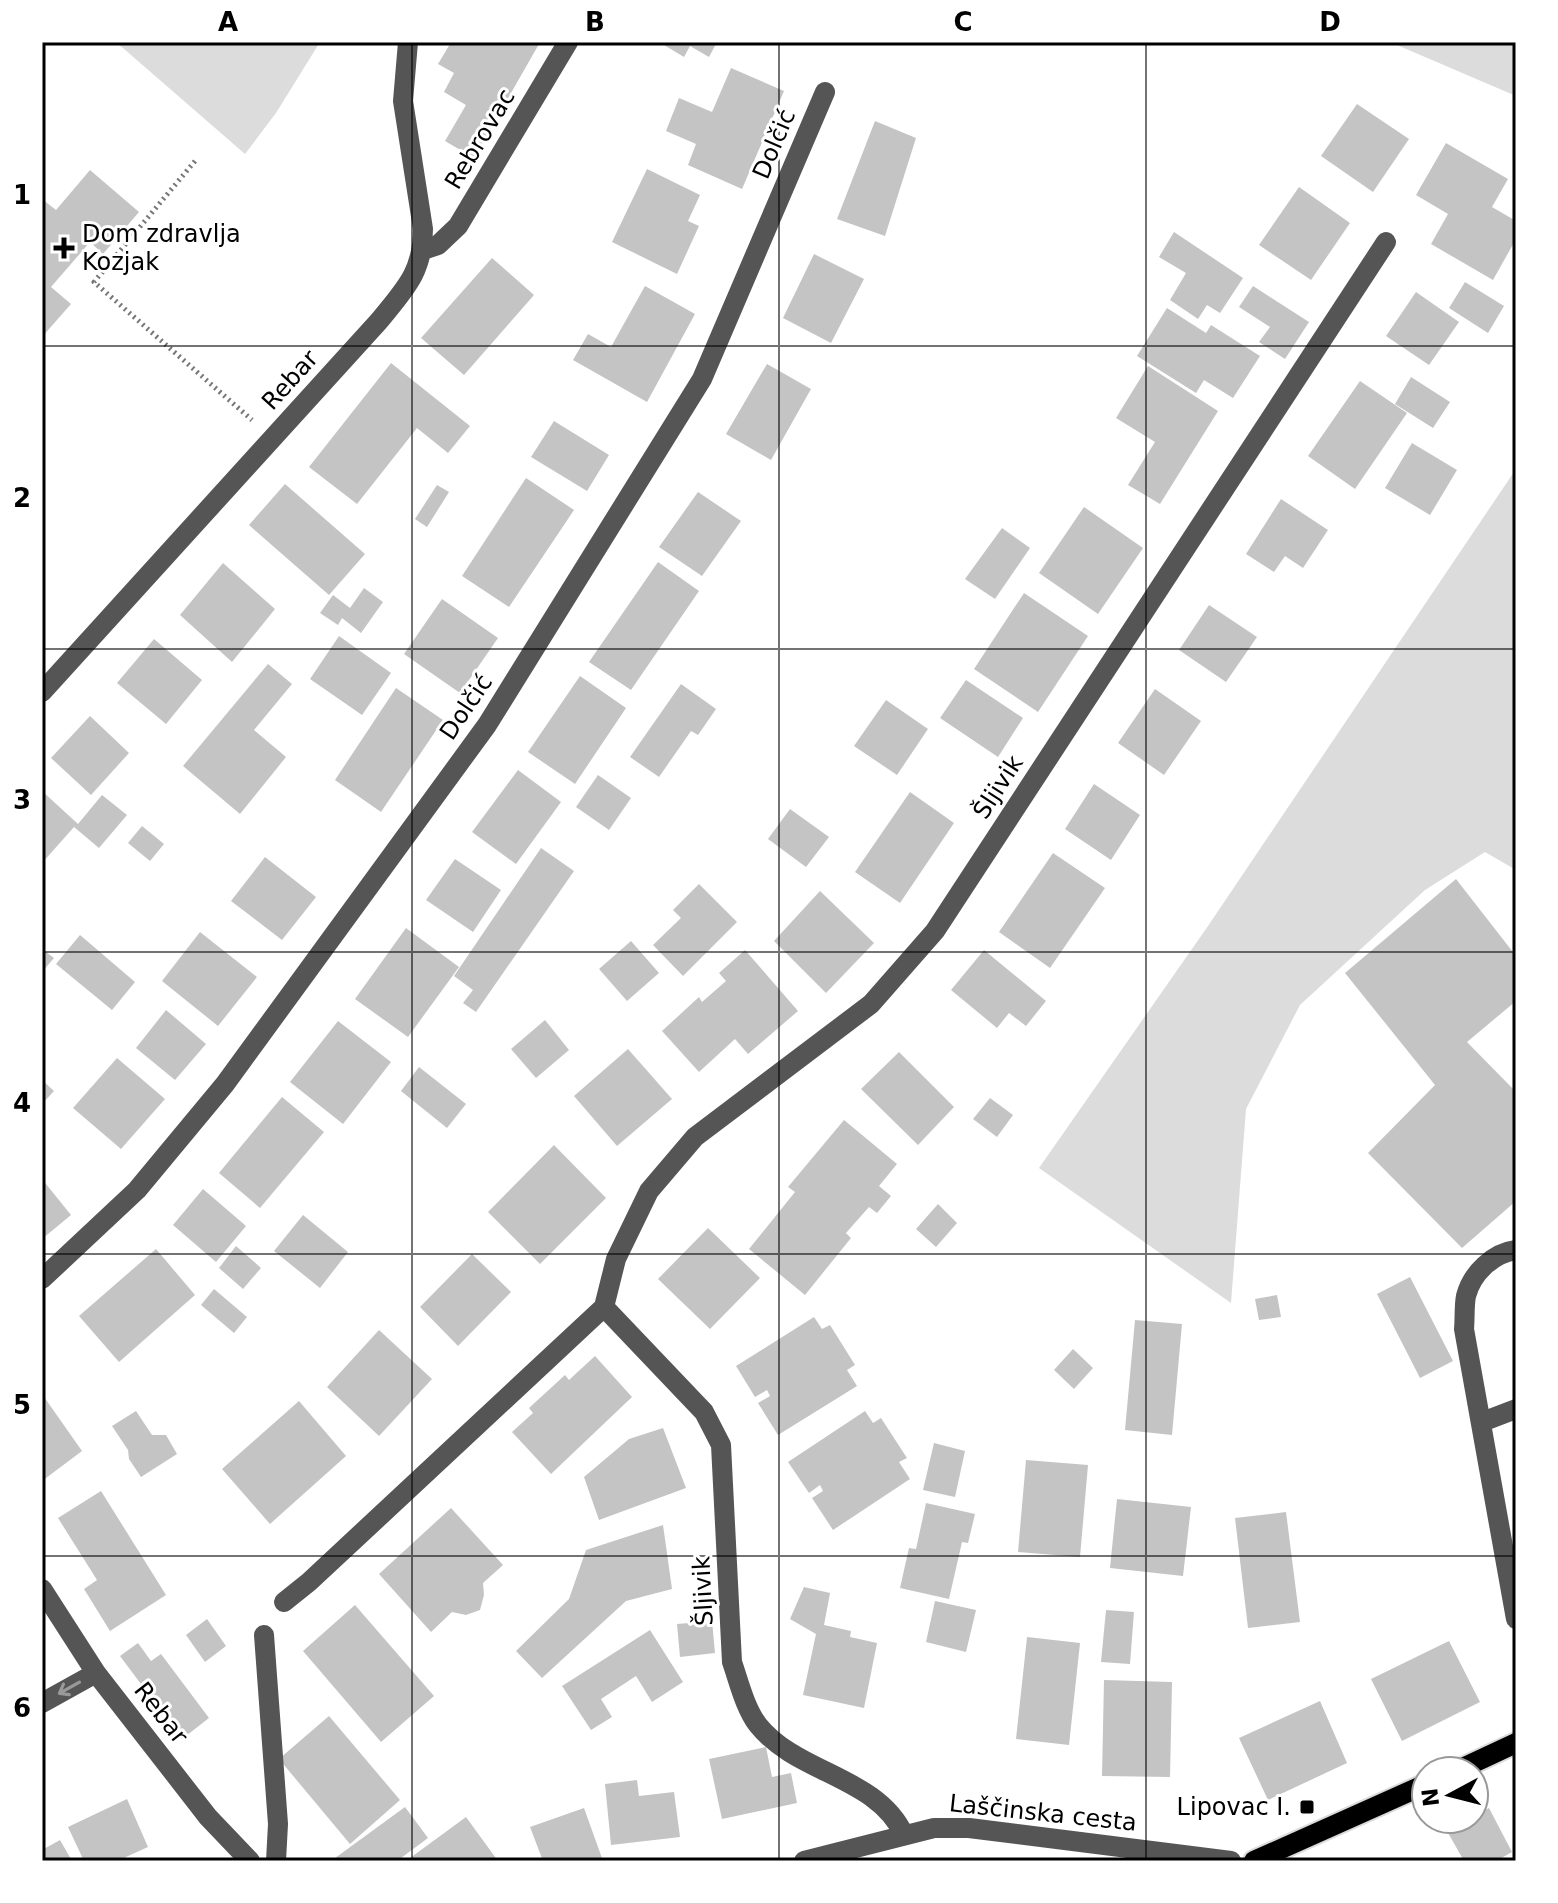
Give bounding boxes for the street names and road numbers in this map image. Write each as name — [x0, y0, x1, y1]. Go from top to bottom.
street label: Rebrovac — [439, 84, 521, 194]
street label: Dolčić — [747, 105, 801, 183]
street label: Rebar — [256, 344, 324, 415]
street label: Dolčić — [434, 669, 498, 745]
street label: Šljivik — [966, 749, 1029, 824]
street label: Šljivik — [685, 1555, 719, 1627]
street label: Rebar — [128, 1677, 194, 1749]
street label: Laščinska cesta — [948, 1789, 1138, 1837]

